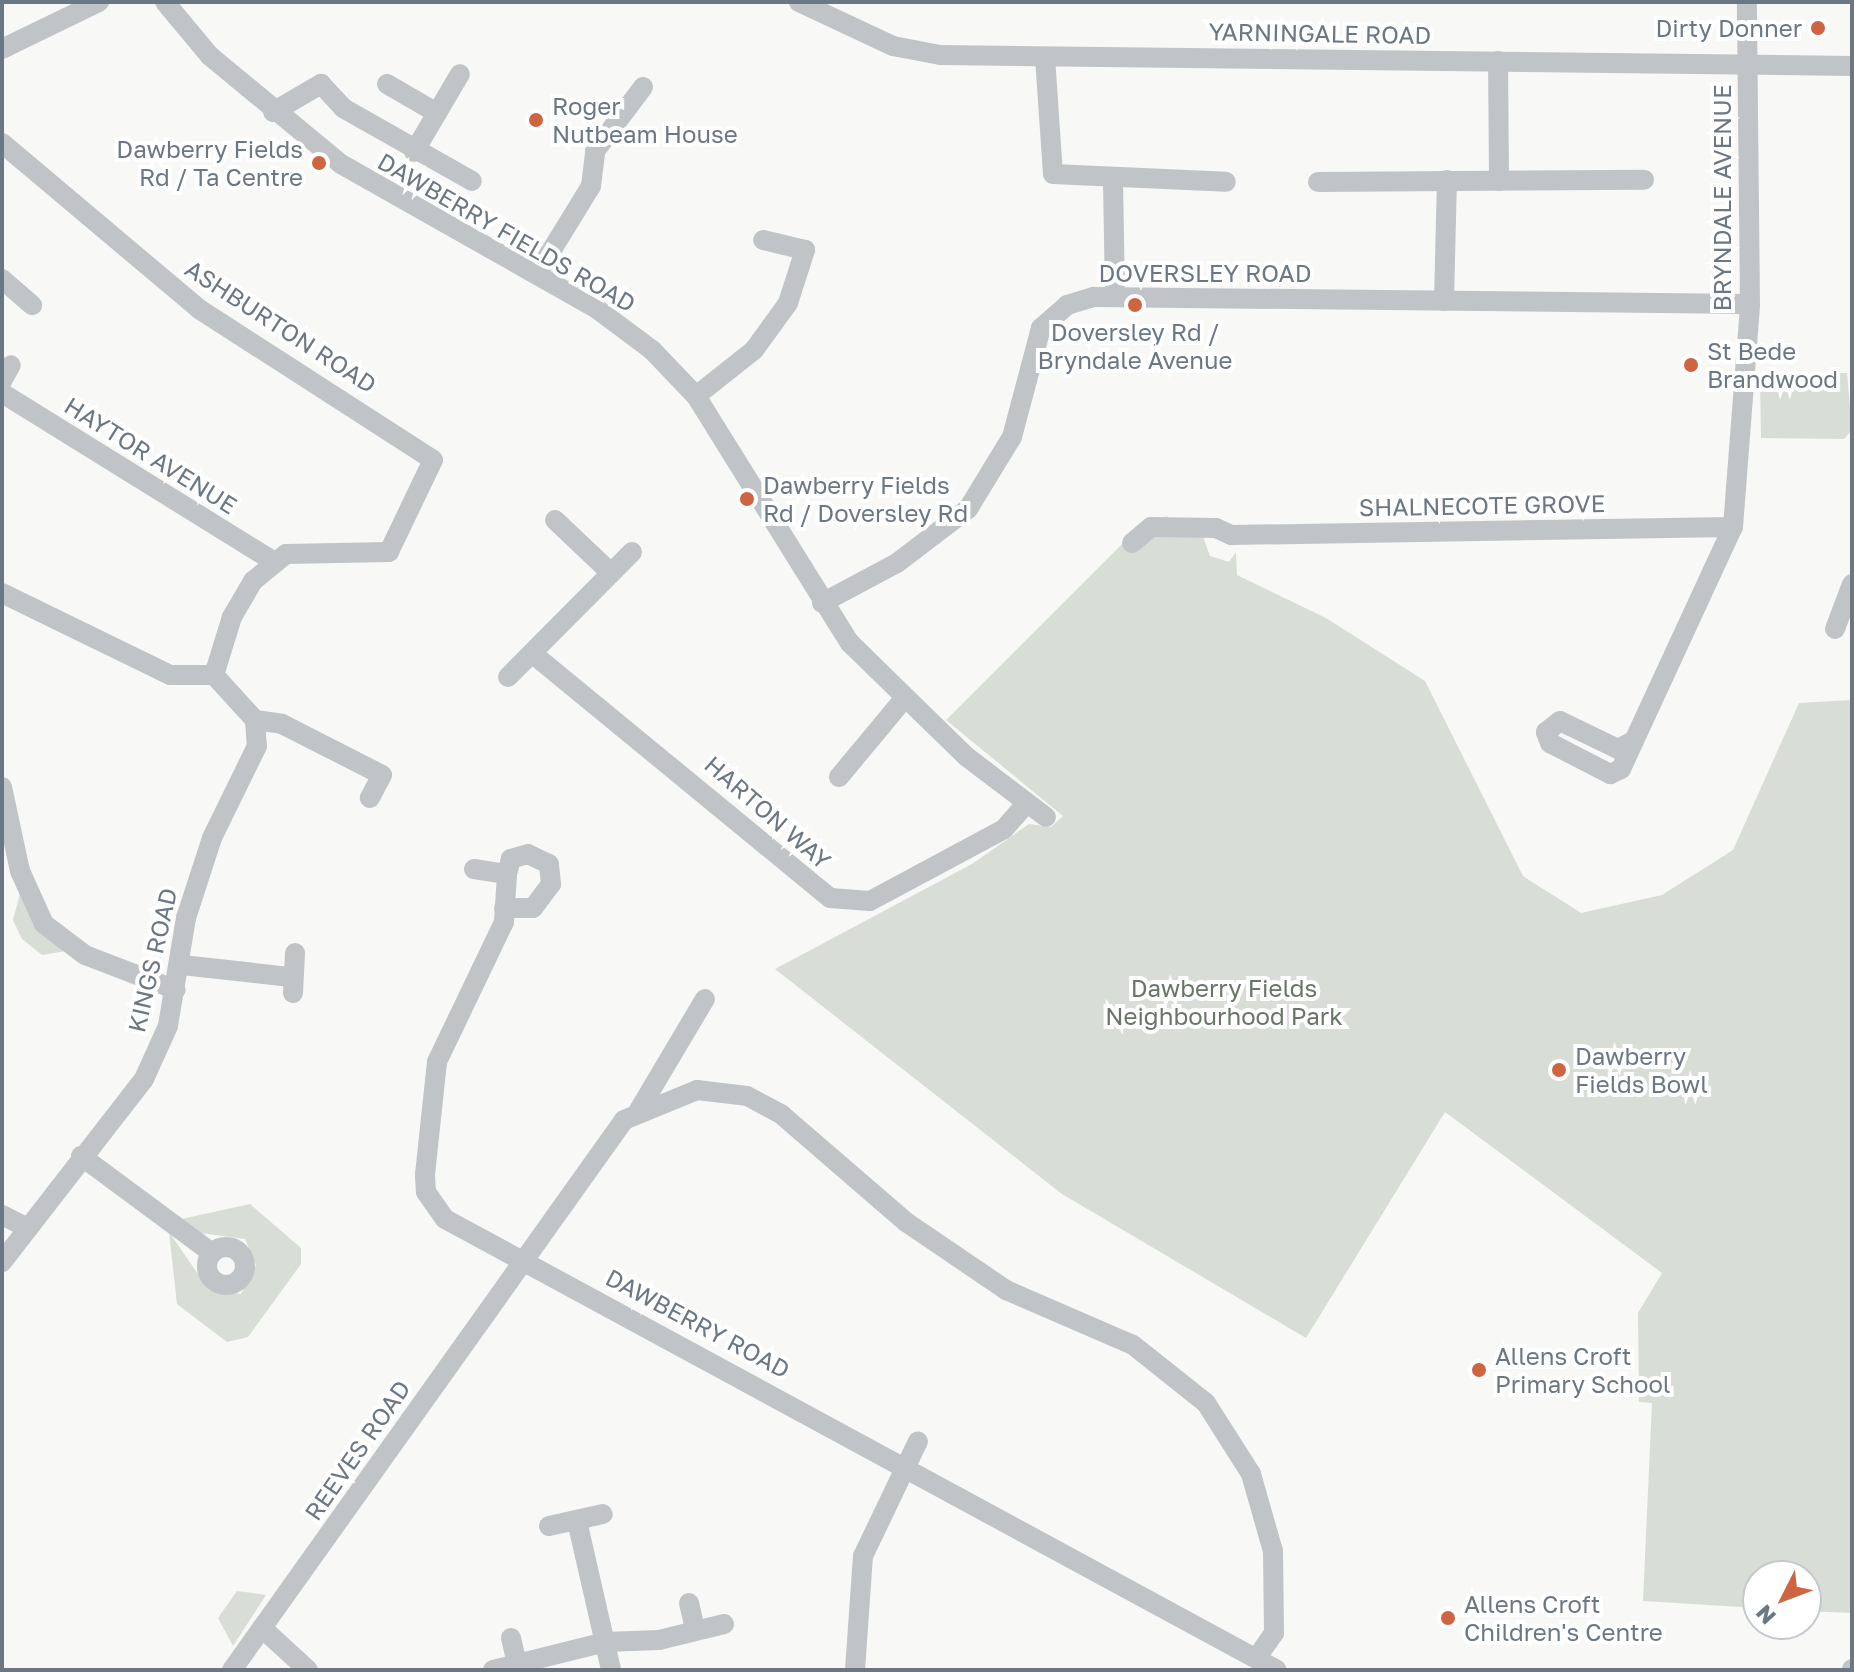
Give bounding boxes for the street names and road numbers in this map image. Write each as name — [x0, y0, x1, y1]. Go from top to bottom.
street label: YARNINGALE ROAD — [1208, 17, 1432, 49]
street label: BRYNDALE AVENUE — [1708, 84, 1736, 312]
street label: DAWBERRY FIELDS ROAD — [373, 146, 641, 318]
street label: ASHBURTON ROAD — [180, 253, 382, 399]
street label: DOVERSLEY ROAD — [1099, 259, 1311, 287]
street label: HAYTOR AVENUE — [60, 390, 242, 520]
street label: SHALNECOTE GROVE — [1359, 488, 1605, 522]
street label: HARTON WAY — [699, 749, 837, 875]
street label: KINGS ROAD — [121, 885, 183, 1035]
street label: DAWBERRY ROAD — [601, 1262, 795, 1384]
street label: REEVES ROAD — [298, 1374, 416, 1526]

